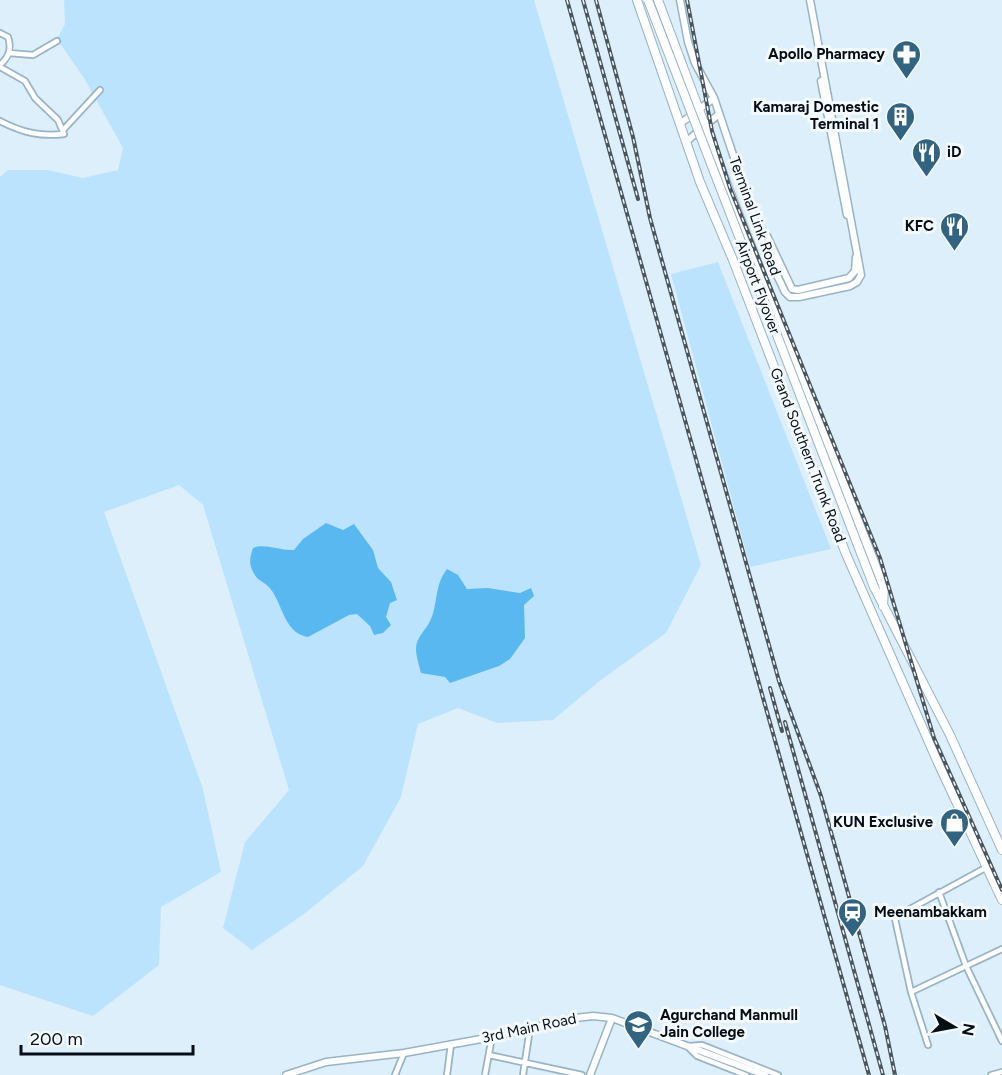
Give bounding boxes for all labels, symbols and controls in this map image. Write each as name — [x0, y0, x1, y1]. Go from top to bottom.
pharmacy icon: Apollo Pharmacy — [890, 38, 922, 80]
place label: Apollo Pharmacy — [768, 45, 885, 63]
place label: Kamaraj Domestic Terminal 1 — [753, 98, 879, 133]
building icon: Kamaraj Domestic Terminal 1 — [884, 100, 916, 142]
restaurant icon: iD — [910, 136, 942, 178]
place label: iD — [947, 143, 961, 161]
street label: Terminal Link Road — [725, 154, 785, 278]
restaurant icon: KFC — [939, 210, 971, 252]
place label: KFC — [905, 217, 934, 235]
street label: Airport Flyover — [732, 237, 784, 337]
street label: Grand Southern Trunk Road — [766, 365, 850, 545]
shop icon: KUN Exclusive — [938, 806, 970, 848]
place label: KUN Exclusive — [833, 813, 934, 831]
station icon: Meenambakkam — [837, 896, 869, 938]
place label: Meenambakkam — [874, 903, 987, 921]
north arrow — [924, 997, 984, 1057]
place label: Agurchand Manmull Jain College — [660, 1006, 798, 1041]
school or university icon: Agurchand Manmull Jain College — [623, 1008, 655, 1050]
street label: 3rd Main Road — [480, 1009, 578, 1047]
scale bar — [21, 1018, 194, 1056]
text: N — [958, 1022, 979, 1037]
text: 200 m — [30, 1028, 83, 1050]

